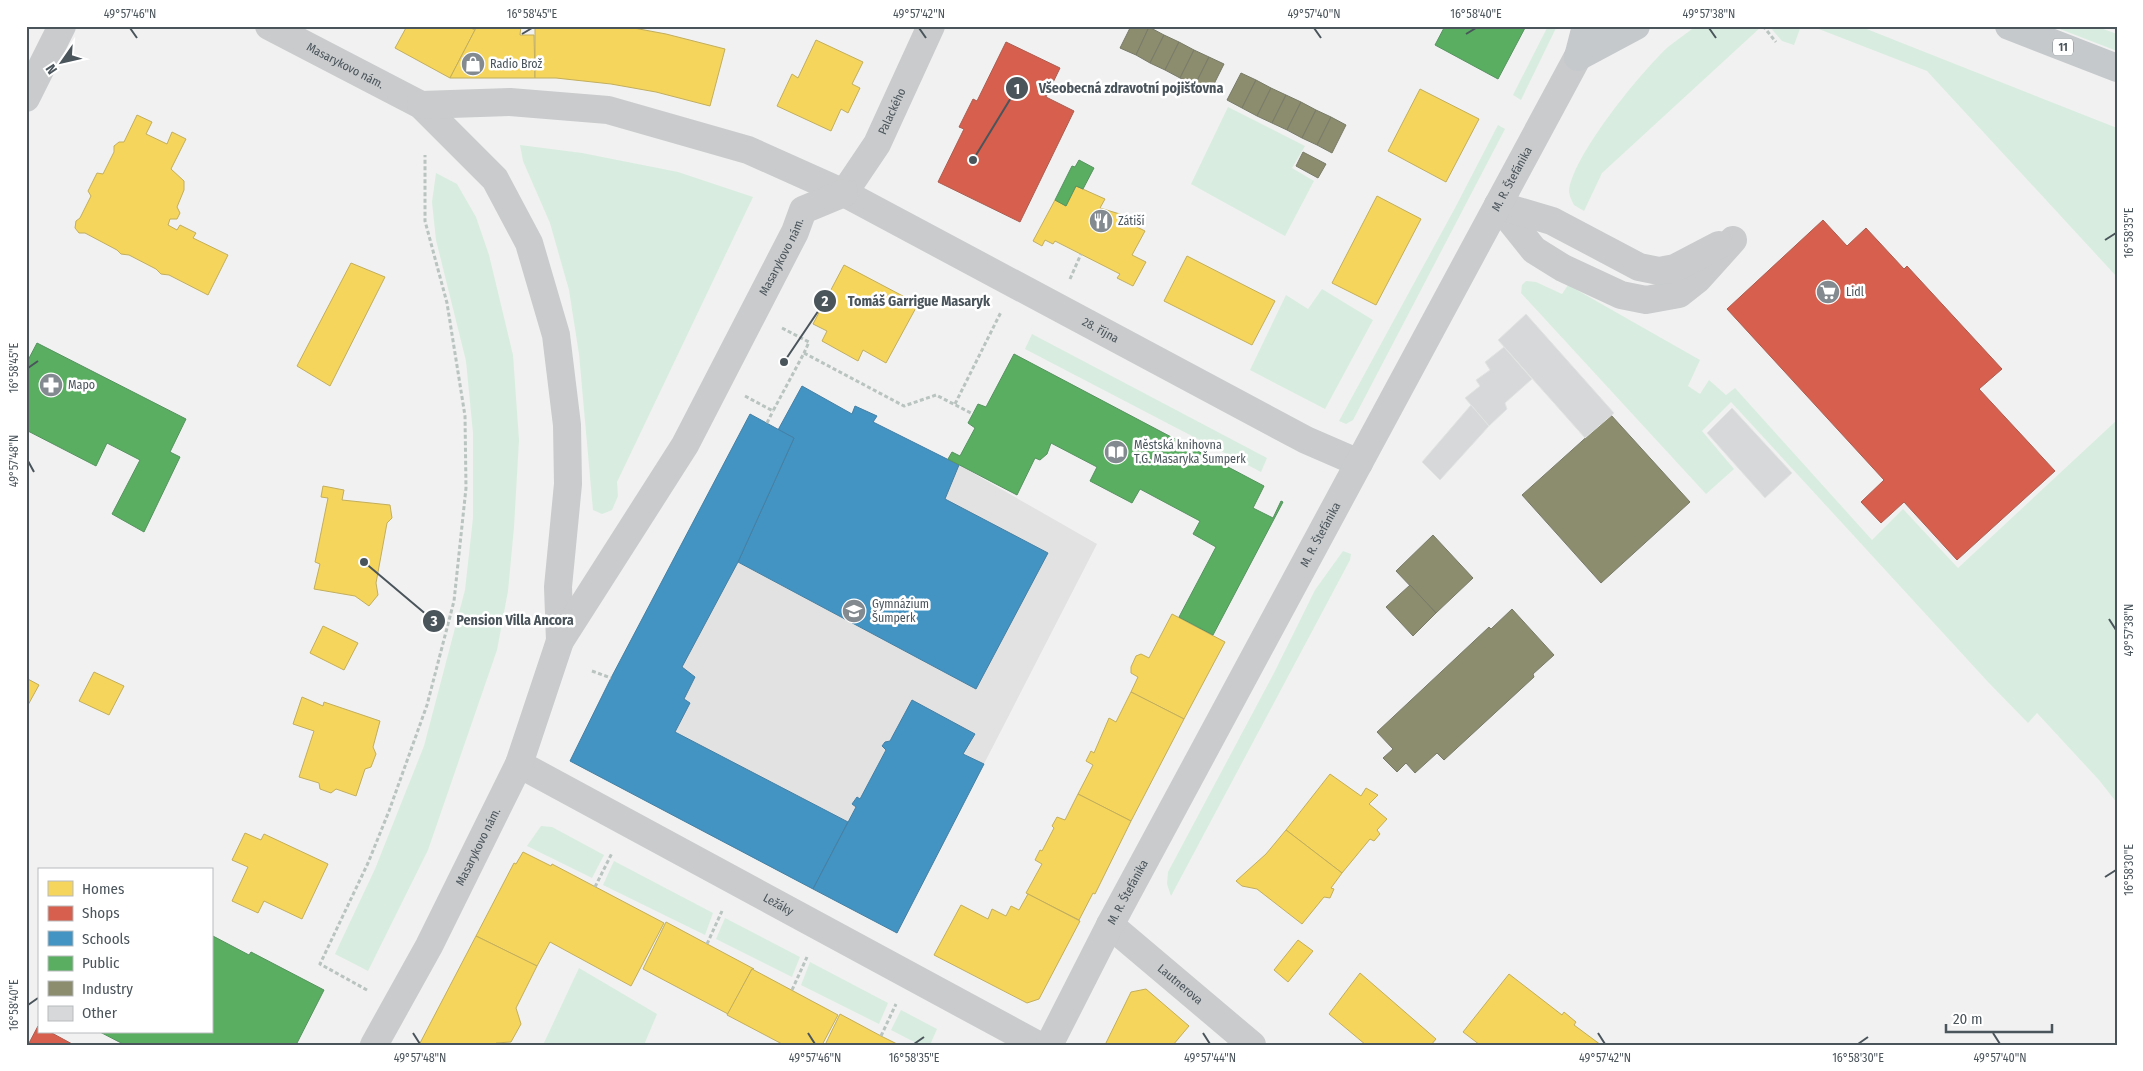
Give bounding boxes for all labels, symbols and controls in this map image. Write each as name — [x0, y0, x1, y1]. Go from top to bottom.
text: 49°57'46"N — [104, 7, 156, 21]
text: 16°58'45"E — [507, 7, 558, 21]
text: 49°57'42"N — [893, 7, 945, 21]
text: 49°57'40"N — [1288, 7, 1340, 21]
text: 16°58'40"E — [1450, 7, 1502, 21]
text: 49°57'38"N — [1683, 7, 1735, 21]
north arrow — [38, 38, 88, 88]
road number: 11 — [2053, 38, 2073, 56]
street label: Masarykovo nám. — [304, 40, 387, 92]
shop icon: Radio Brož — [460, 51, 486, 77]
place label: Radio Brož — [490, 57, 543, 71]
text: N — [42, 61, 61, 77]
callout: Všeobecná zdravotní pojišťovna — [1004, 74, 1234, 103]
text: 1 — [1014, 80, 1020, 98]
text: Všeobecná zdravotní pojišťovna — [1038, 80, 1223, 97]
street label: Palackého — [875, 86, 909, 137]
street label: M. R. Štefánika — [1489, 144, 1535, 214]
text: 16°58'35"E — [2122, 207, 2136, 258]
restaurant icon: Zátiší — [1088, 208, 1114, 234]
place label: Zátiší — [1118, 214, 1144, 228]
street label: Masarykovo nám. — [756, 216, 807, 298]
supermarket icon: Lidl — [1815, 279, 1841, 305]
place label: Lidl — [1846, 285, 1864, 299]
callout: Tomáš Garrigue Masaryk — [813, 287, 1000, 316]
text: 2 — [821, 292, 829, 310]
text: Tomáš Garrigue Masaryk — [848, 293, 991, 310]
street label: 28. října — [1080, 315, 1121, 346]
text: 16°58'45"E — [7, 342, 21, 393]
pharmacy icon: Mapo — [38, 372, 64, 398]
place label: Mapo — [68, 378, 95, 392]
text: 49°57'48"N — [7, 435, 21, 487]
place label: Městská knihovna T.G. Masaryka Šumperk — [1134, 438, 1246, 466]
library icon: Městská knihovna T.G. Masaryka Šumperk — [1103, 439, 1129, 465]
street label: M. R. Štefánika — [1297, 500, 1343, 569]
place label: Gymnázium Šumperk — [872, 597, 929, 625]
school or university icon: Gymnázium Šumperk — [841, 598, 867, 624]
text: 49°57'38"N — [2122, 604, 2136, 656]
callout: Pension Villa Ancora — [421, 606, 584, 635]
text: 3 — [429, 612, 438, 630]
text: Pension Villa Ancora — [456, 612, 574, 629]
street label: Masarykovo nám. — [453, 805, 503, 888]
text: 16°58'30"E — [2122, 844, 2136, 896]
street label: M. R. Štefánika — [1105, 857, 1151, 927]
legend — [38, 868, 212, 1034]
text: Homes — [82, 880, 124, 898]
street label: Ležáky — [761, 891, 797, 919]
text: Shops — [82, 904, 120, 922]
text: Schools — [82, 930, 130, 948]
text: Public — [82, 954, 120, 972]
street label: Lautnerova — [1155, 961, 1206, 1007]
text: 16°58'40"E — [7, 979, 21, 1031]
text: Industry — [82, 980, 133, 998]
scale bar — [1946, 1001, 2052, 1033]
text: Other — [82, 1004, 118, 1022]
text: 20 m — [1953, 1010, 1983, 1028]
text: 49°57'48"N — [394, 1051, 446, 1065]
text: 49°57'46"N — [789, 1051, 841, 1065]
text: 16°58'35"E — [889, 1051, 940, 1065]
text: 49°57'44"N — [1184, 1051, 1236, 1065]
text: 49°57'42"N — [1579, 1051, 1631, 1065]
text: 16°58'30"E — [1832, 1051, 1884, 1065]
text: 49°57'40"N — [1974, 1051, 2026, 1065]

